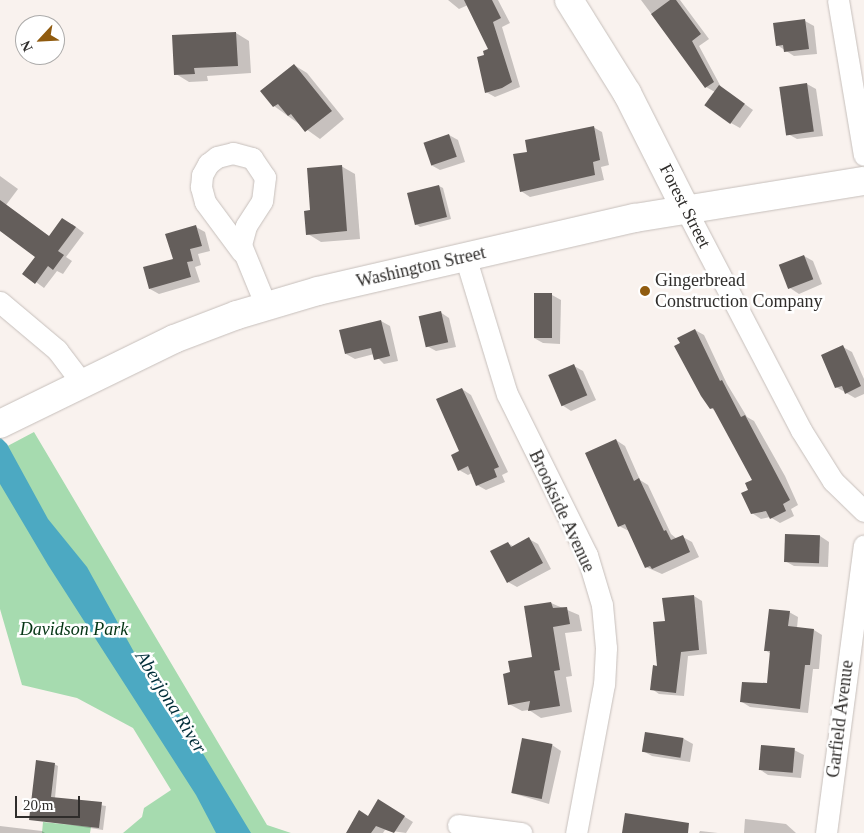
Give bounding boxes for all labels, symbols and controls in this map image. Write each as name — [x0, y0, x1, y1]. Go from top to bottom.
north arrow — [15, 15, 65, 65]
text: N — [18, 38, 36, 54]
street label: Forest Street — [655, 160, 715, 252]
street label: Washington Street — [354, 242, 488, 292]
place label: Gingerbread Construction Company — [655, 270, 822, 312]
marker: Gingerbread Construction Company — [639, 285, 651, 297]
street label: Brookside Avenue — [524, 446, 600, 576]
park label: Davidson Park — [20, 618, 128, 640]
water label: Aberjona River — [130, 647, 212, 757]
street label: Garfield Avenue — [822, 659, 858, 779]
scale bar — [18, 786, 82, 818]
text: 20 m — [23, 797, 53, 813]

